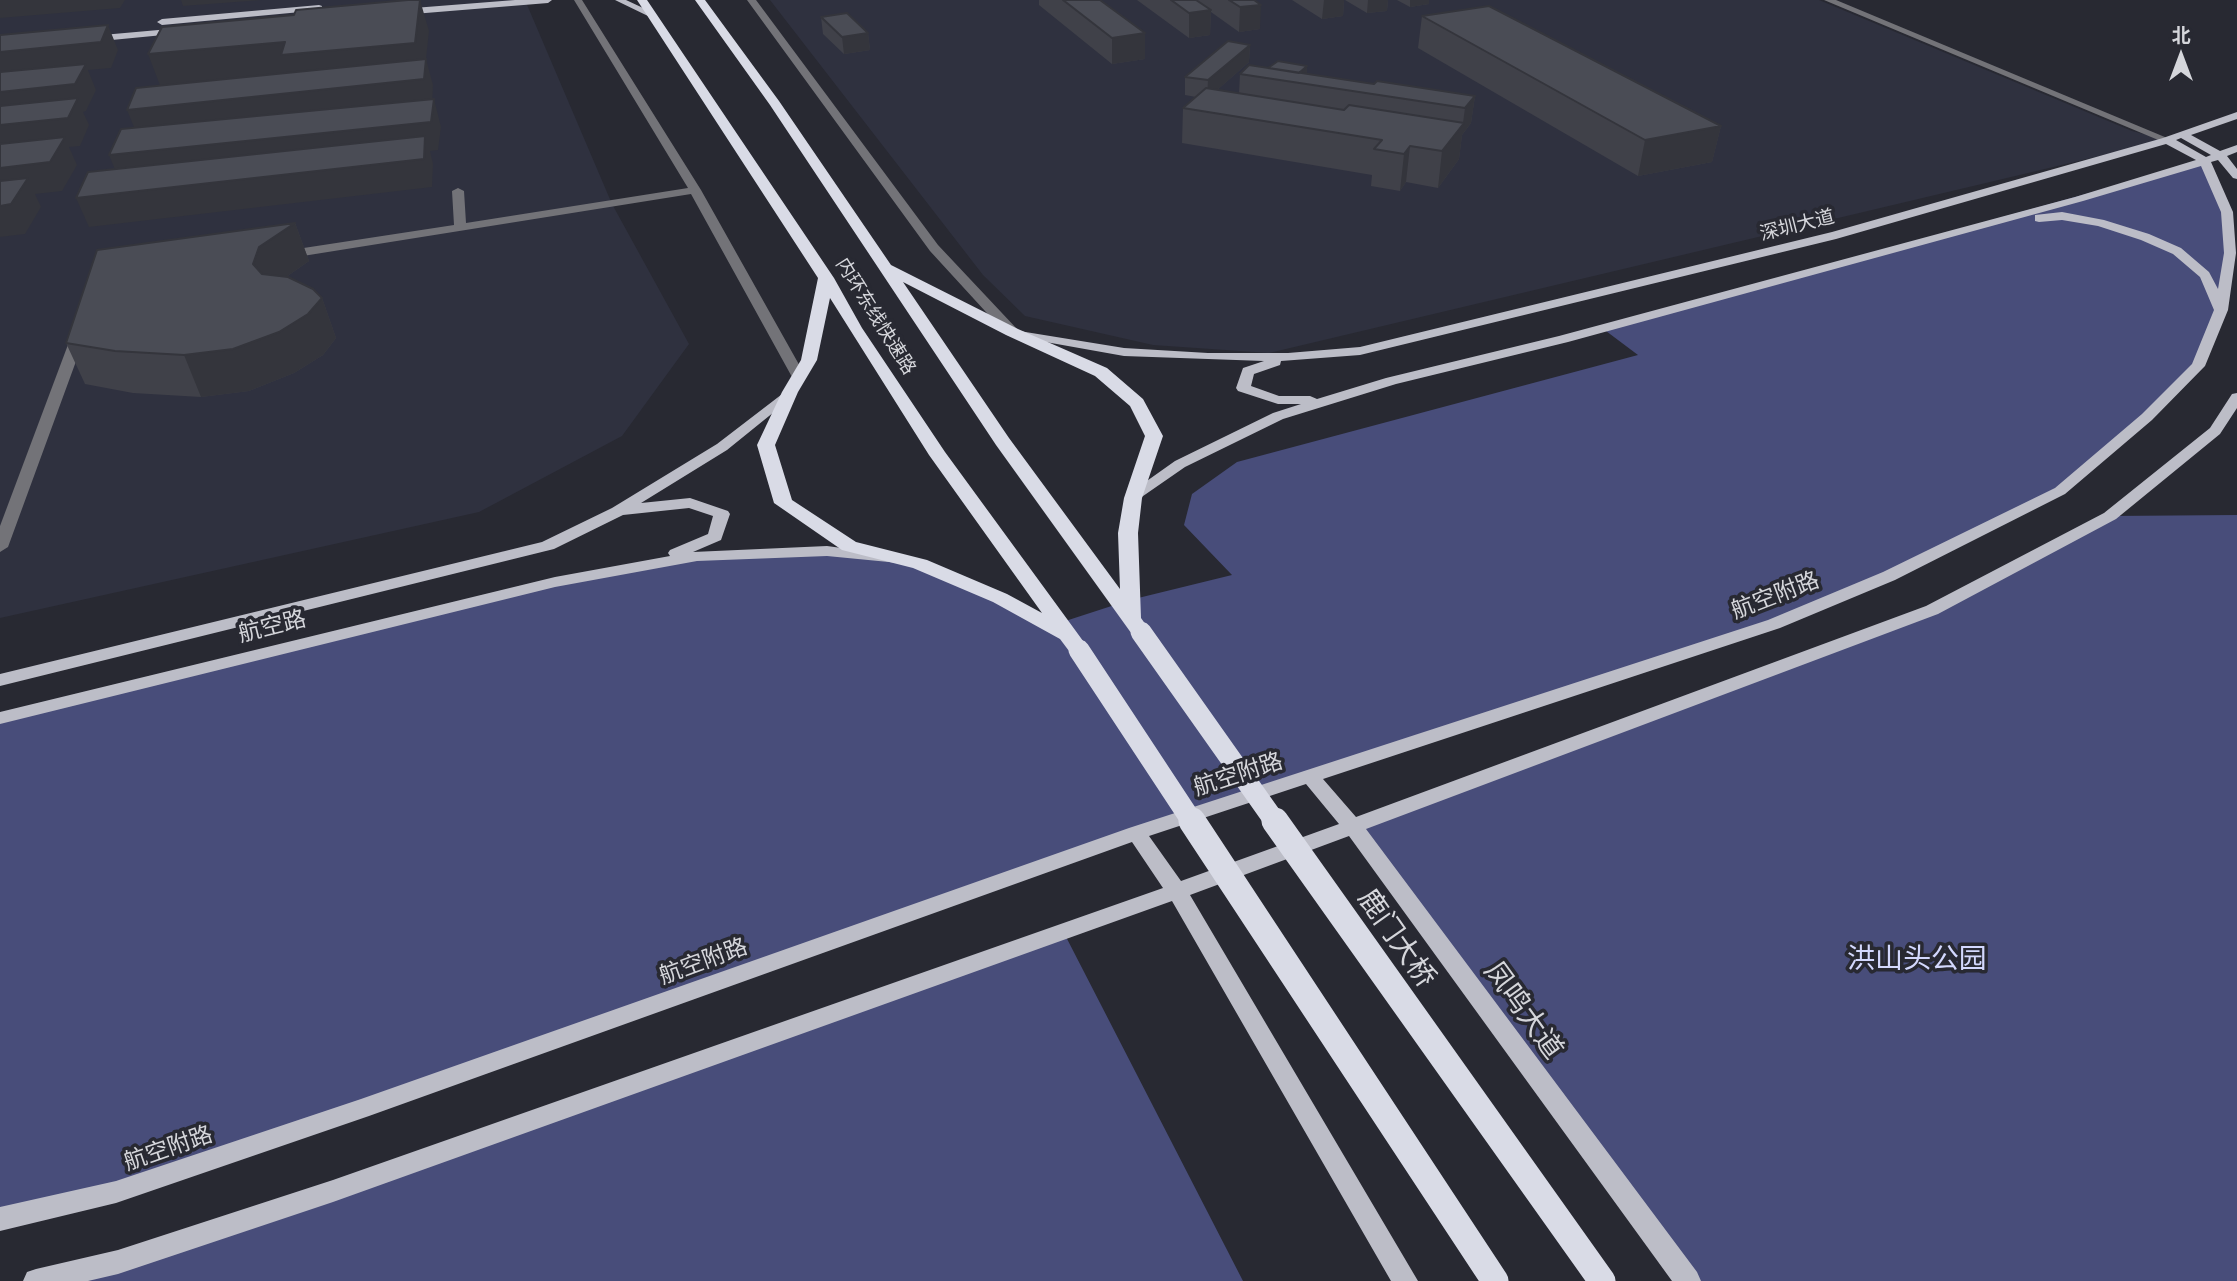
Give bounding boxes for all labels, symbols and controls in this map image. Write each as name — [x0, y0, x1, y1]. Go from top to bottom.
north arrow — [2146, 21, 2216, 91]
text: 北 — [2171, 23, 2191, 46]
street label: 深圳大道 — [1757, 205, 1837, 245]
street label: 内环东线快速路 — [831, 254, 921, 378]
street label: 航空附路 — [1727, 566, 1823, 624]
street label: 航空路 — [235, 604, 309, 648]
street label: 航空附路 — [1190, 747, 1286, 801]
street label: 鹿门大桥 — [1351, 882, 1443, 994]
street label: 航空附路 — [655, 932, 751, 990]
park label: 洪山头公园 — [1847, 942, 1987, 976]
street label: 凤鸣大道 — [1477, 955, 1571, 1065]
street label: 航空附路 — [120, 1120, 216, 1176]

